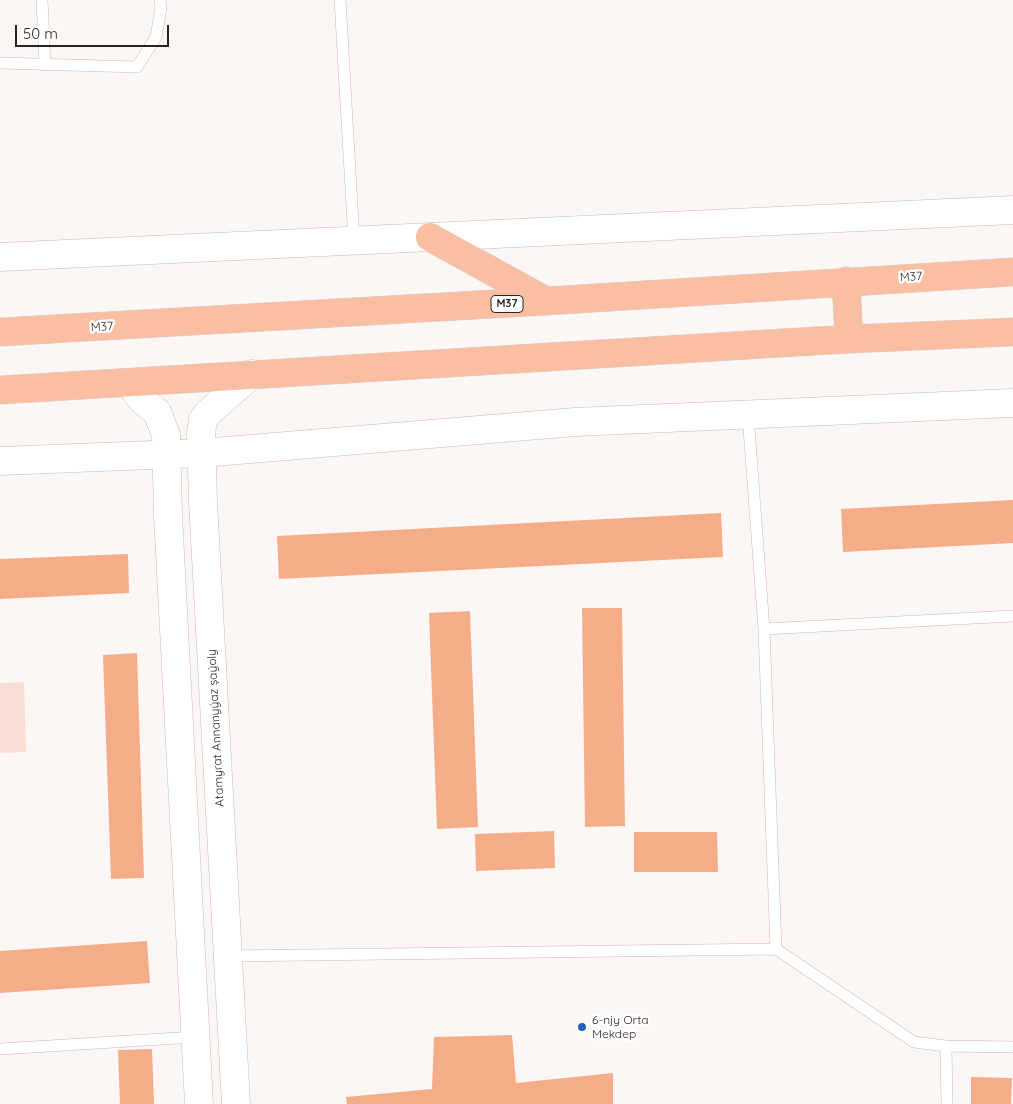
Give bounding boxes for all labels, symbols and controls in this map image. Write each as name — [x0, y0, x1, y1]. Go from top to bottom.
scale bar — [18, 15, 171, 47]
text: 50 m — [23, 24, 58, 43]
street label: M37 — [899, 269, 923, 285]
road number: M37 — [491, 296, 523, 312]
street label: M37 — [90, 319, 114, 335]
street label: Atamyrat Annanyýaz şaýoly — [205, 649, 227, 807]
place label: 6-njy Orta Mekdep — [592, 1013, 649, 1041]
marker: 6-njy Orta Mekdep — [576, 1021, 588, 1033]

